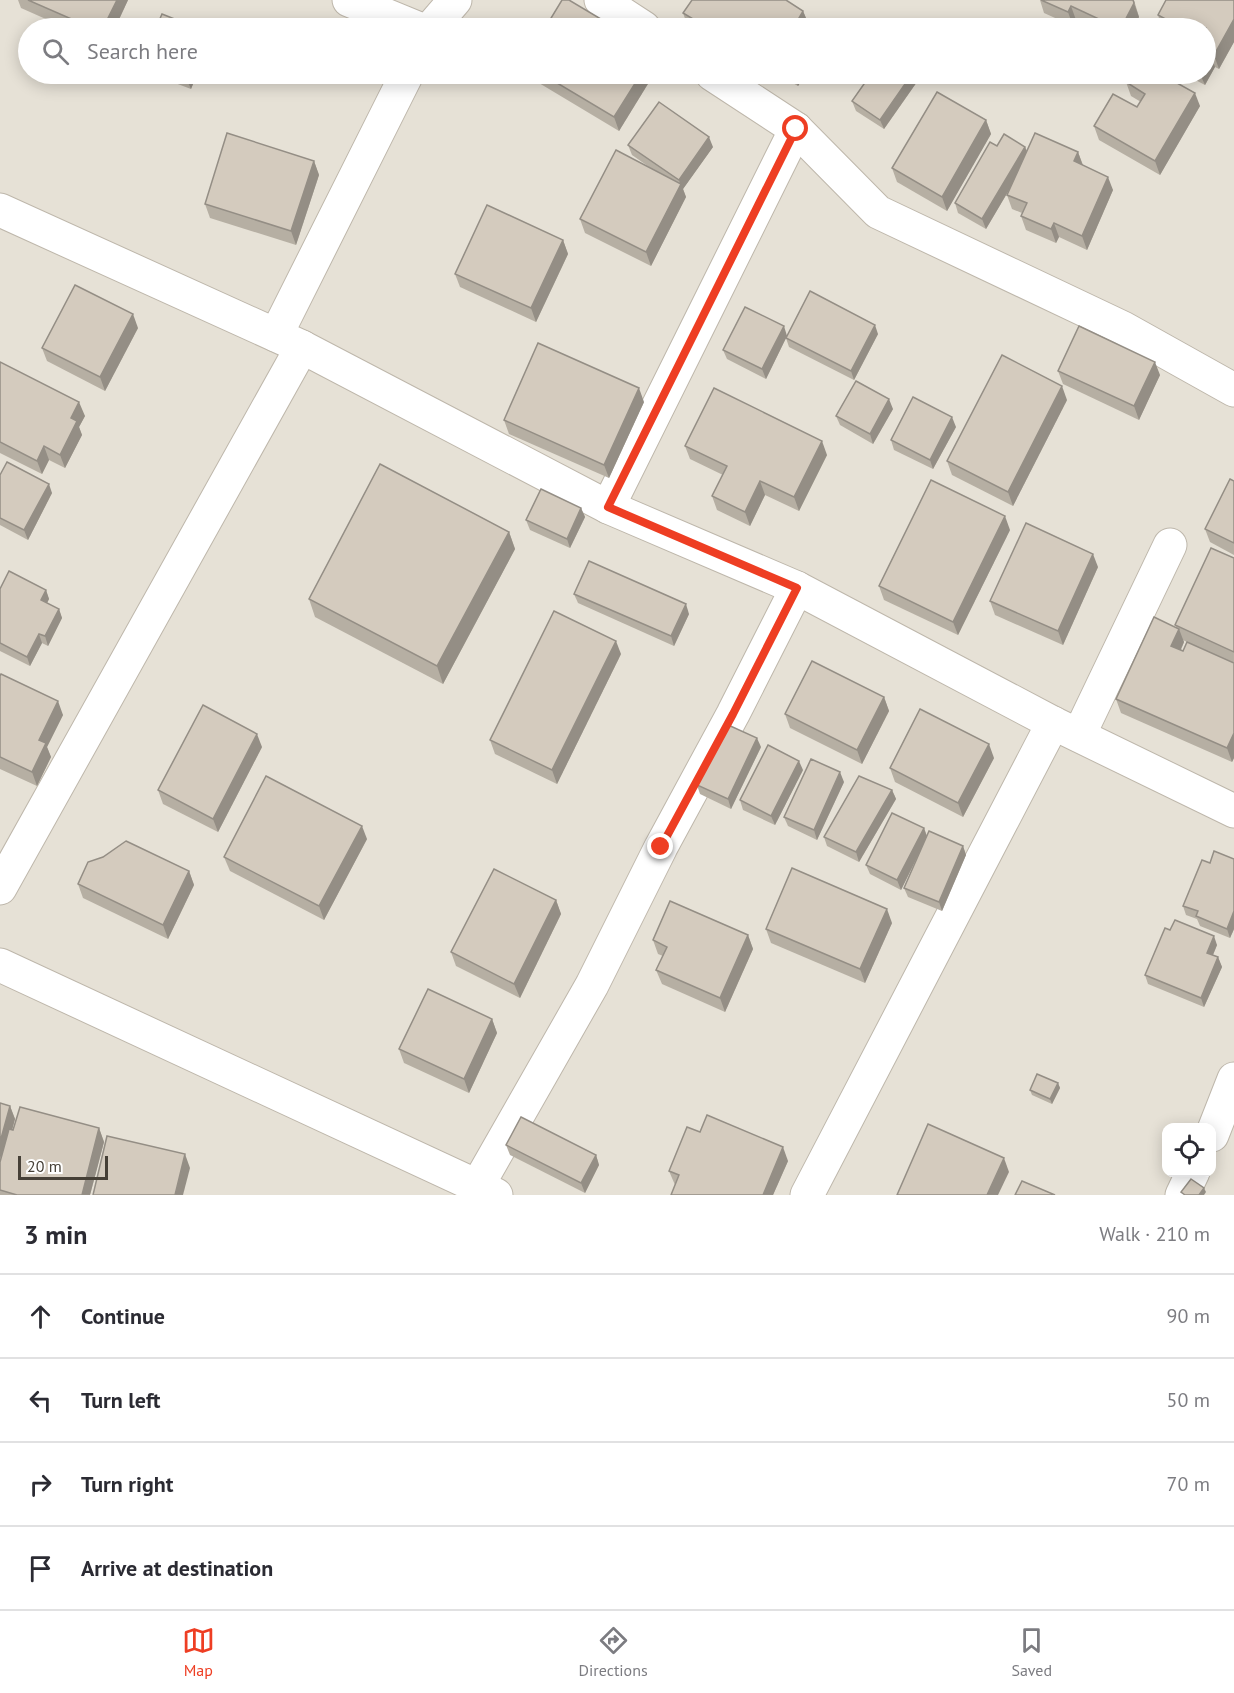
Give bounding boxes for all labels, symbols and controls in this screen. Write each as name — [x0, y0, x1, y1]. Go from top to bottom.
search box — [18, 18, 1216, 84]
icon: search — [39, 35, 72, 68]
text: Search here — [87, 37, 198, 65]
route start — [782, 115, 808, 141]
route end — [647, 833, 673, 859]
map controls — [1162, 1123, 1216, 1177]
button: locate — [1162, 1123, 1216, 1177]
scale bar — [18, 1153, 108, 1180]
text: 20 m — [27, 1156, 62, 1176]
text: 3 min — [24, 1218, 87, 1251]
text: Walk · 210 m — [1099, 1221, 1210, 1247]
icon: ahead — [24, 1300, 57, 1333]
text: Continue — [81, 1302, 165, 1330]
text: 90 m — [1167, 1303, 1210, 1329]
icon: left — [24, 1384, 57, 1417]
text: Turn left — [81, 1386, 161, 1414]
text: 50 m — [1167, 1387, 1210, 1413]
icon: right — [24, 1468, 57, 1501]
text: Turn right — [81, 1470, 173, 1498]
text: 70 m — [1167, 1471, 1210, 1497]
icon: arrive — [24, 1552, 57, 1585]
text: Arrive at destination — [81, 1554, 273, 1582]
tab: Map — [182, 1624, 215, 1680]
tab: Directions — [579, 1624, 648, 1680]
tab: Saved — [1011, 1624, 1052, 1680]

